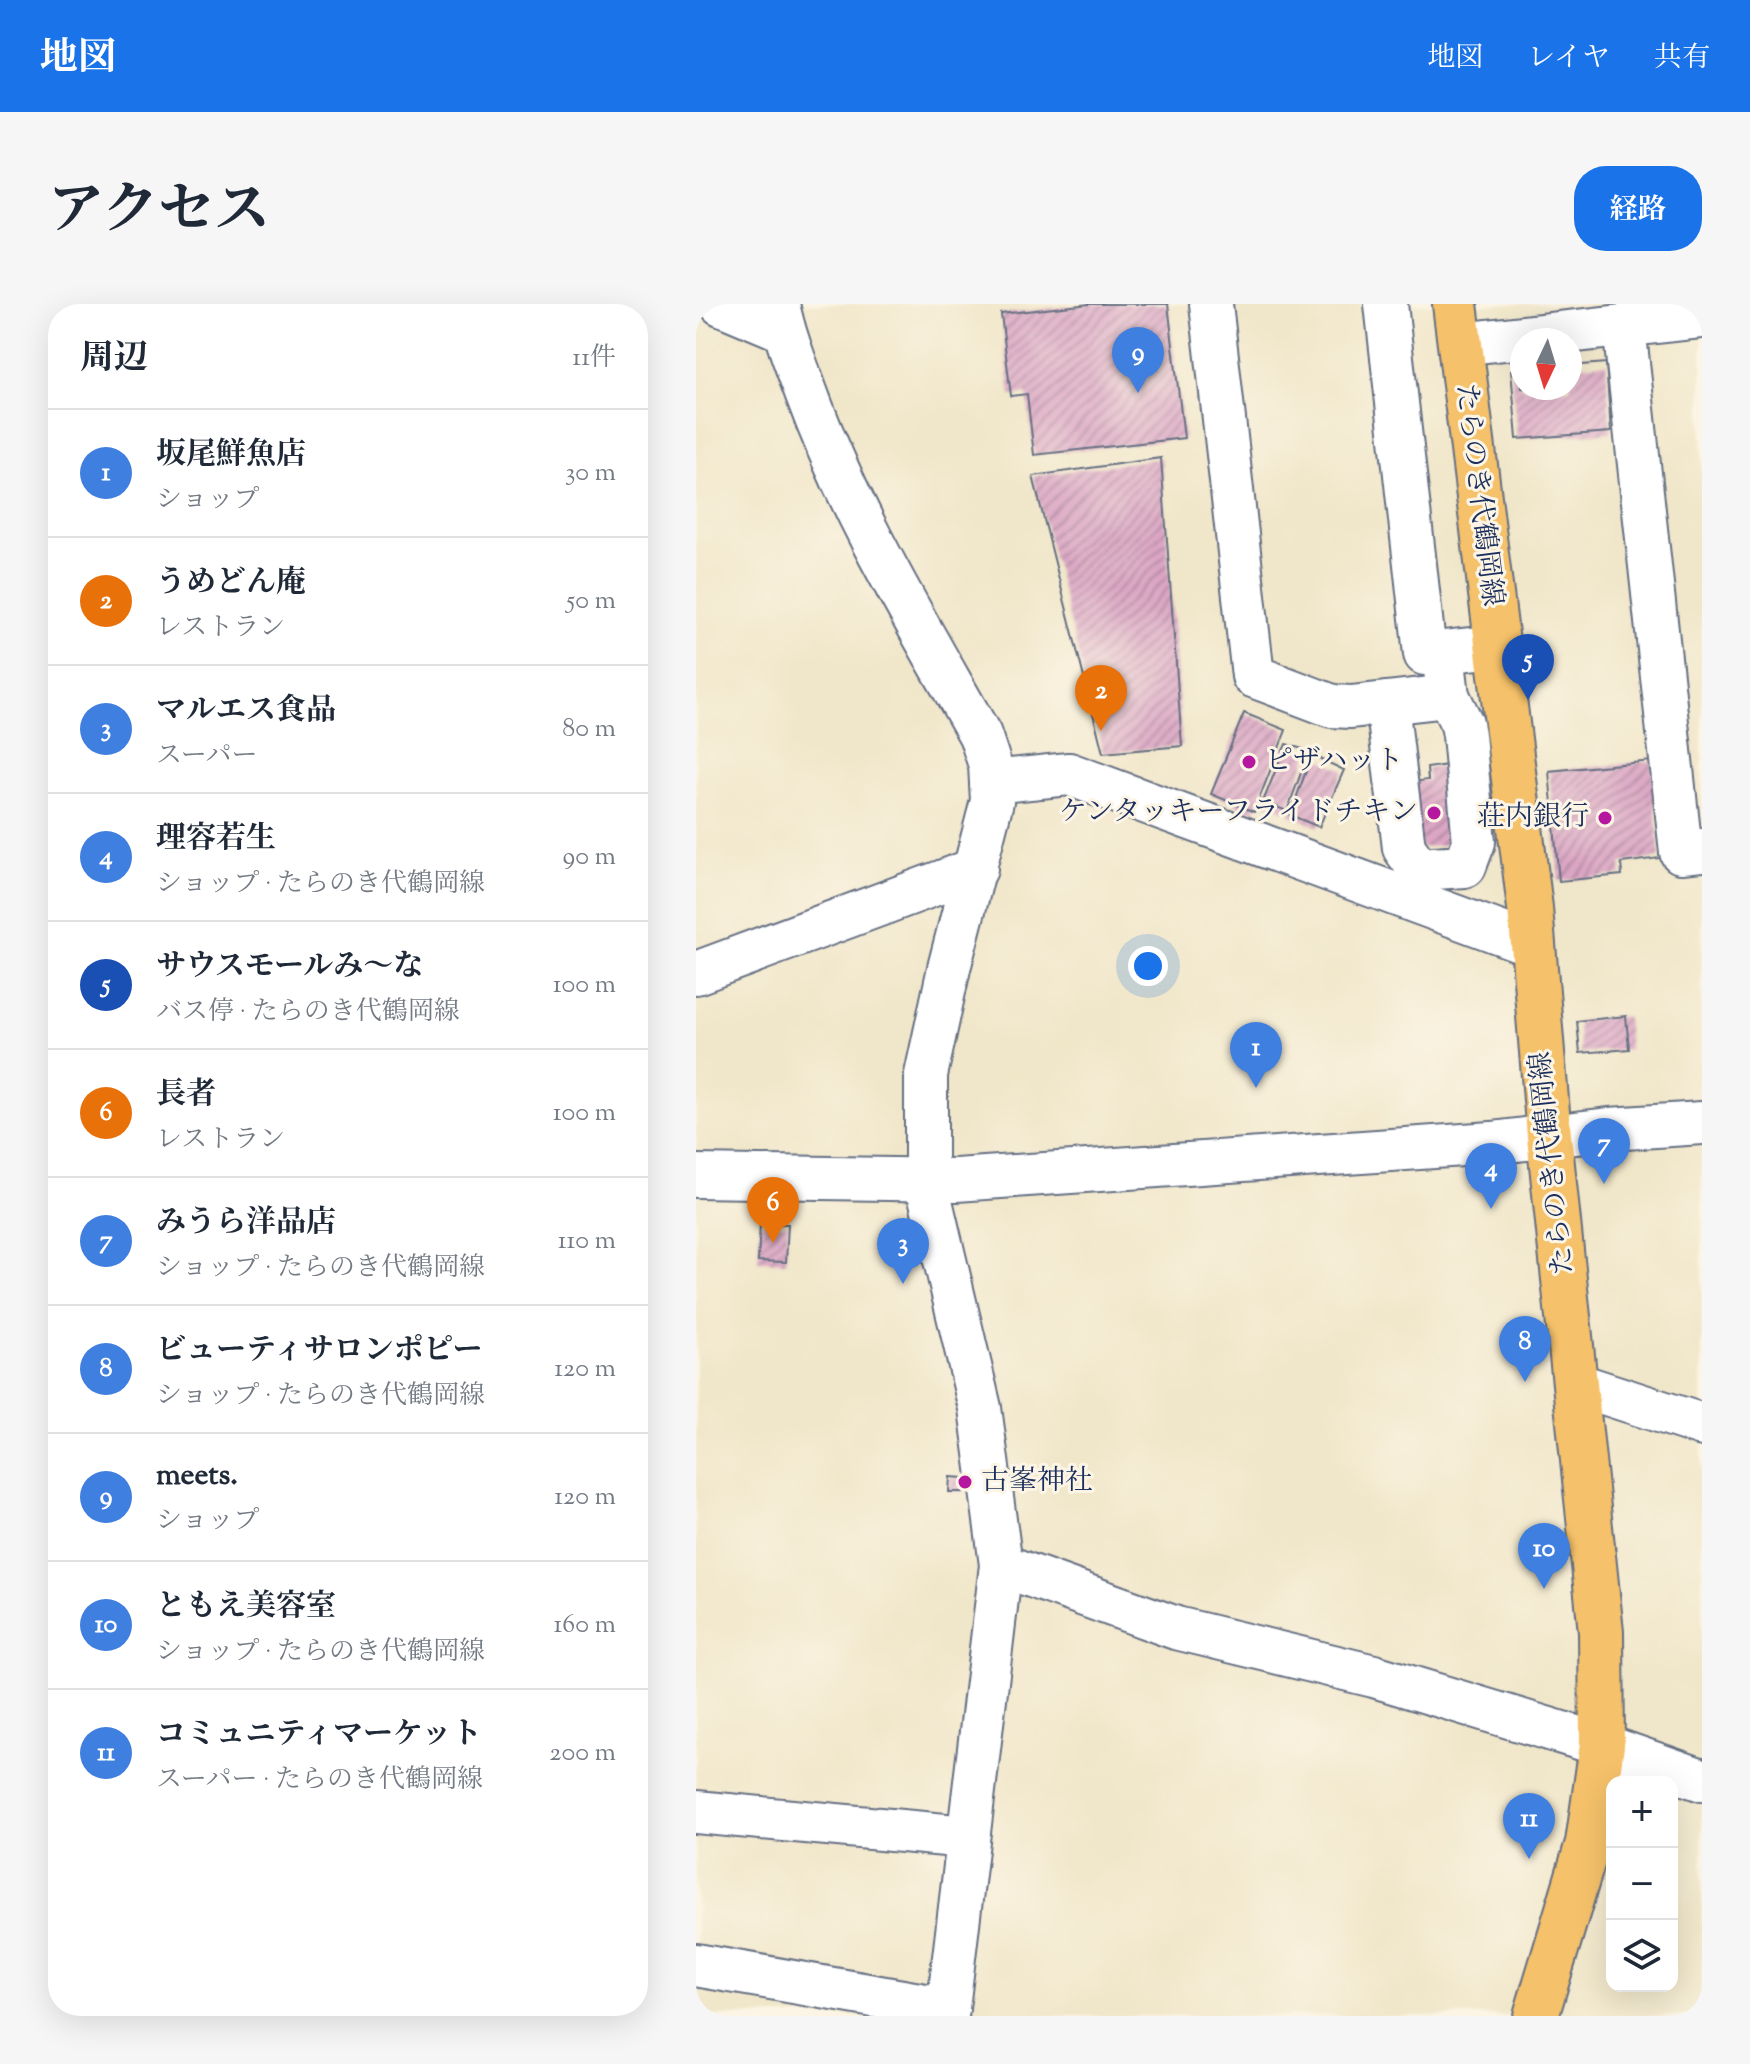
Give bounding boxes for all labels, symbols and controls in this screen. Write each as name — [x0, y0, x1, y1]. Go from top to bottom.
text: 地図 — [40, 33, 116, 87]
text: 地図 — [1427, 39, 1483, 79]
text: レイヤ — [1527, 39, 1610, 79]
text: 共有 — [1654, 39, 1710, 79]
button: 経路 — [1574, 166, 1702, 251]
text: アクセス — [48, 173, 270, 254]
pin: 9 — [1112, 327, 1164, 393]
north arrow — [1510, 328, 1582, 400]
text: 周辺 — [80, 335, 148, 384]
text: 11件 — [572, 340, 616, 377]
street label: たらのき代鶴岡線 — [1444, 381, 1512, 609]
text: 坂尾鮮魚店 — [156, 434, 306, 477]
text: 1 — [102, 455, 110, 492]
text: 30 m — [565, 455, 616, 492]
text: ショップ — [156, 482, 259, 519]
text: うめどん庵 — [156, 562, 306, 605]
text: 2 — [100, 583, 112, 620]
text: 50 m — [566, 583, 616, 620]
text: レストラン — [156, 610, 285, 647]
pin: 5 — [1502, 634, 1554, 700]
pin: 2 — [1075, 665, 1127, 731]
text: マルエス食品 — [156, 690, 336, 733]
text: 3 — [101, 711, 111, 748]
text: 80 m — [562, 711, 616, 748]
text: スーパー — [156, 738, 257, 775]
place label: ピザハット — [1265, 742, 1403, 782]
marker: ピザハット — [1240, 753, 1258, 771]
place label: ケンタッキーフライドチキン — [1059, 793, 1418, 833]
place label: 荘内銀行 — [1477, 798, 1589, 838]
marker: ケンタッキーフライドチキン — [1425, 804, 1443, 822]
marker: 荘内銀行 — [1596, 809, 1614, 827]
text: 理容若生 — [156, 818, 276, 861]
text: 4 — [99, 839, 113, 876]
text: 90 m — [563, 839, 616, 876]
text: ショップ · たらのき代鶴岡線 — [156, 866, 485, 903]
text: サウスモールみ～な — [156, 946, 423, 989]
your location — [1128, 946, 1168, 986]
text: 5 — [102, 967, 110, 1004]
text: 100 m — [553, 967, 616, 1004]
text: バス停 · たらのき代鶴岡線 — [156, 994, 460, 1031]
pin: 1 — [1230, 1022, 1282, 1088]
street label: たらのき代鶴岡線 — [1521, 1050, 1585, 1276]
text: 長者 — [156, 1074, 216, 1117]
text: 6 — [100, 1095, 112, 1132]
text: 100 m — [553, 1095, 616, 1132]
pin: 7 — [1578, 1118, 1630, 1184]
text: レストラン — [156, 1122, 285, 1159]
pin: 4 — [1465, 1143, 1517, 1209]
pin: 6 — [747, 1177, 799, 1243]
text: みうら洋品店 — [156, 1202, 336, 1245]
pin: 3 — [877, 1218, 929, 1284]
text: 7 — [99, 1223, 113, 1260]
text: 110 m — [558, 1223, 616, 1260]
text: ショップ · たらのき代鶴岡線 — [156, 1250, 485, 1287]
pin: 8 — [1499, 1316, 1551, 1382]
text: ビューティサロンポピー — [156, 1330, 482, 1373]
text: 8 — [99, 1351, 113, 1388]
text: 120 m — [554, 1351, 616, 1388]
text: ショップ · たらのき代鶴岡線 — [156, 1378, 485, 1415]
text: meets. — [156, 1455, 238, 1498]
place label: 古峯神社 — [981, 1462, 1093, 1502]
marker: 古峯神社 — [956, 1473, 974, 1491]
text: 9 — [100, 1479, 112, 1516]
text: 120 m — [554, 1479, 616, 1516]
text: ショップ — [156, 1503, 259, 1540]
pin: 10 — [1518, 1523, 1570, 1589]
text: ともえ美容室 — [156, 1586, 336, 1629]
text: 10 — [95, 1607, 117, 1644]
text: 160 m — [553, 1607, 616, 1644]
text: ショップ · たらのき代鶴岡線 — [156, 1634, 485, 1671]
text: コミュニティマーケット — [156, 1714, 482, 1757]
text: 11 — [97, 1735, 115, 1772]
text: 200 m — [549, 1735, 616, 1772]
text: スーパー · たらのき代鶴岡線 — [156, 1762, 483, 1799]
map controls — [1606, 1776, 1678, 1992]
button: + — [1606, 1776, 1678, 1848]
pin: 11 — [1503, 1793, 1555, 1859]
button: − — [1606, 1848, 1678, 1920]
button: layers — [1606, 1920, 1678, 1992]

